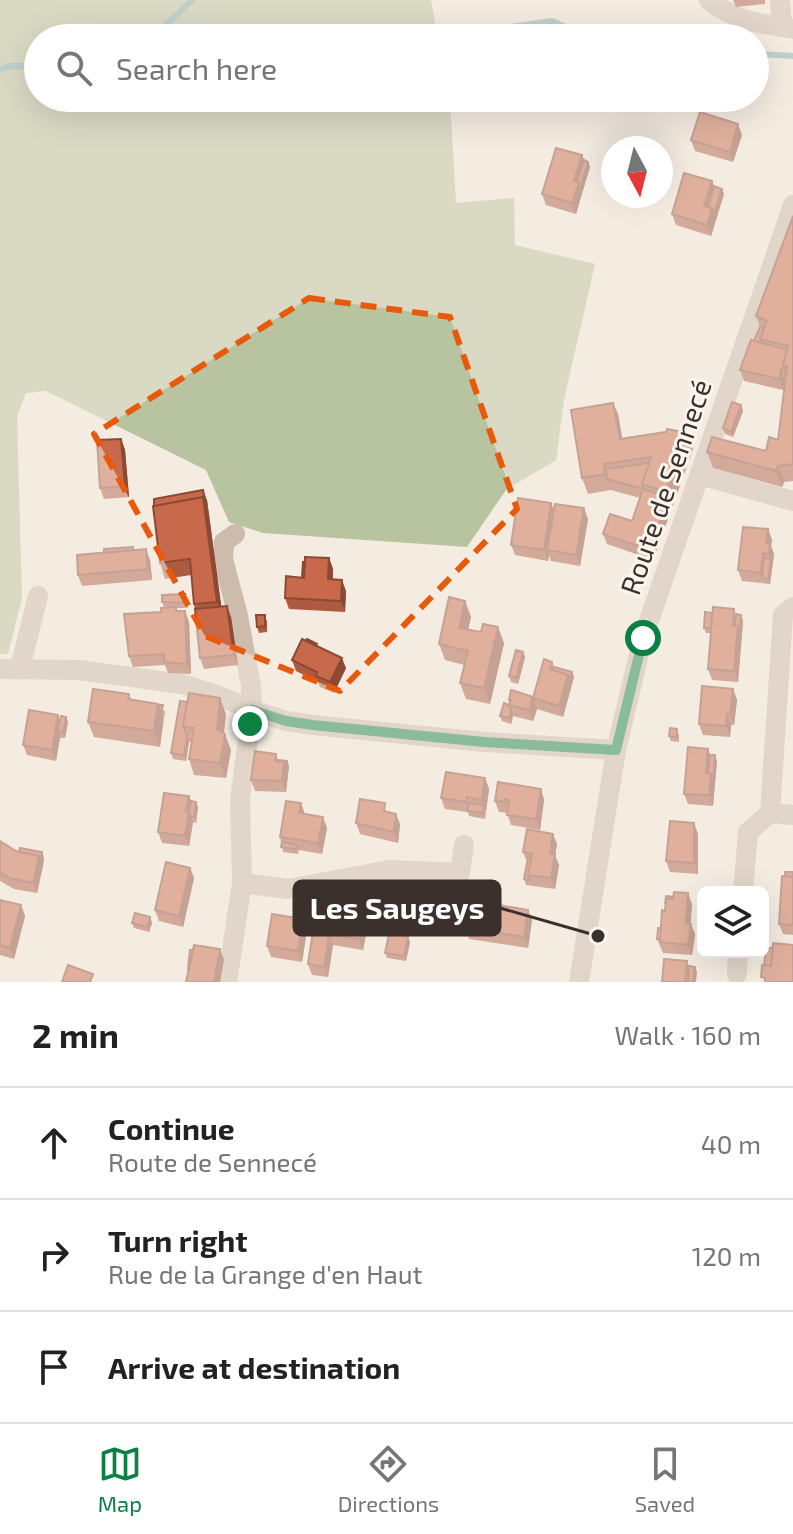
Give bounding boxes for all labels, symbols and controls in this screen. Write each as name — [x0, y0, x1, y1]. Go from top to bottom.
search box — [24, 24, 769, 112]
icon: search — [52, 46, 96, 90]
text: Search here — [116, 50, 277, 86]
north arrow — [601, 136, 673, 208]
street label: Route de Sennecé — [612, 375, 718, 599]
route start — [625, 620, 661, 656]
route end — [232, 706, 268, 742]
callout: Les Saugeys — [294, 881, 500, 935]
map controls — [697, 886, 769, 958]
button: layers — [697, 886, 769, 958]
text: Les Saugeys — [310, 889, 484, 926]
text: 2 min — [32, 1014, 119, 1055]
text: Walk · 160 m — [614, 1019, 761, 1050]
text: Continue — [108, 1110, 235, 1146]
icon: ahead — [32, 1121, 76, 1165]
text: 40 m — [701, 1128, 761, 1159]
text: Route de Sennecé — [108, 1146, 317, 1177]
text: Turn right — [108, 1222, 248, 1258]
icon: right — [32, 1233, 76, 1277]
text: 120 m — [692, 1240, 761, 1271]
text: Rue de la Grange d'en Haut — [108, 1258, 423, 1289]
icon: arrive — [32, 1345, 76, 1389]
text: Arrive at destination — [108, 1349, 400, 1385]
tab: Map — [98, 1442, 142, 1516]
tab: Directions — [338, 1442, 439, 1516]
tab: Saved — [635, 1442, 695, 1516]

